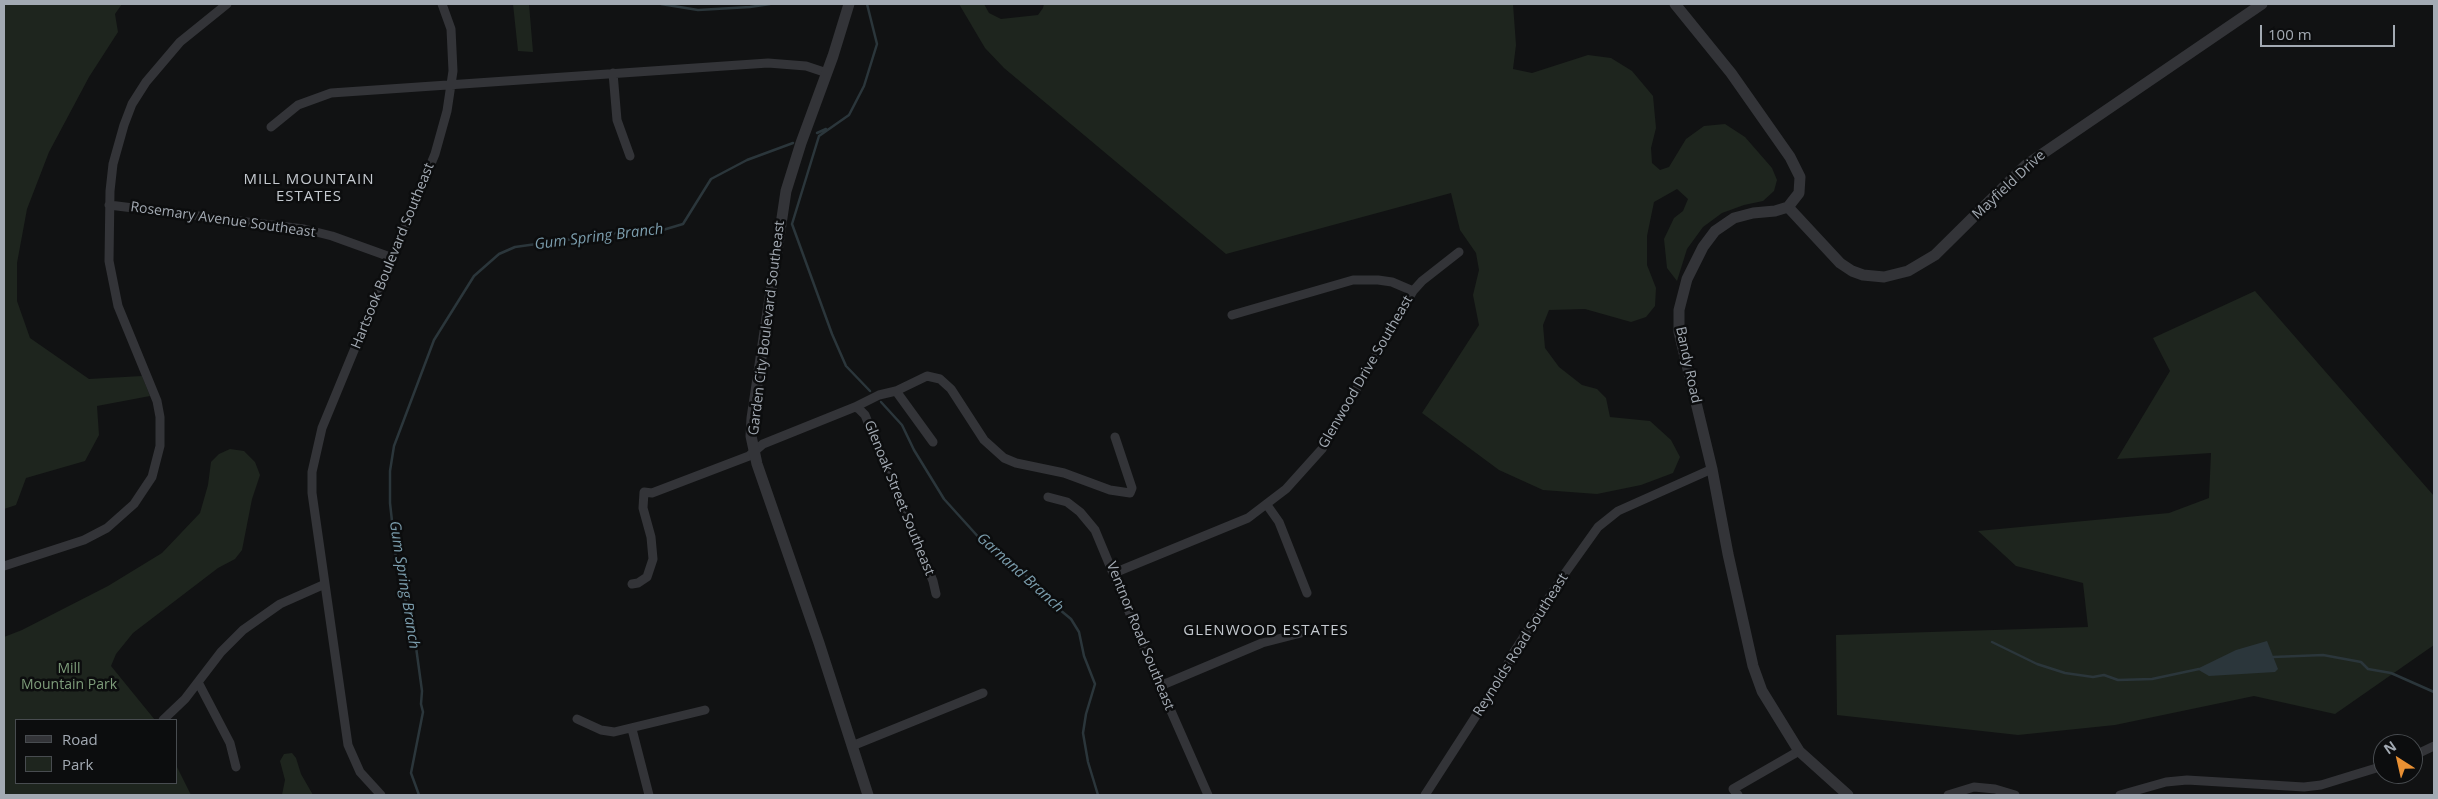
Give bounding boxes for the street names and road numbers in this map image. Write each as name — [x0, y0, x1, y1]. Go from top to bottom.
street label: Mayfield Drive — [1969, 147, 2049, 223]
street label: Hartsook Boulevard Southeast — [348, 161, 438, 351]
street label: Rosemary Avenue Southeast — [129, 199, 317, 241]
street label: Garden City Boulevard Southeast — [745, 220, 789, 436]
street label: Glenwood Drive Southeast — [1315, 293, 1417, 451]
street label: Bandy Road — [1672, 325, 1704, 405]
street label: Glenoak Street Southeast — [860, 418, 938, 578]
street label: Ventnor Road Southeast — [1102, 559, 1178, 713]
street label: Reynolds Road Southeast — [1470, 570, 1572, 720]

